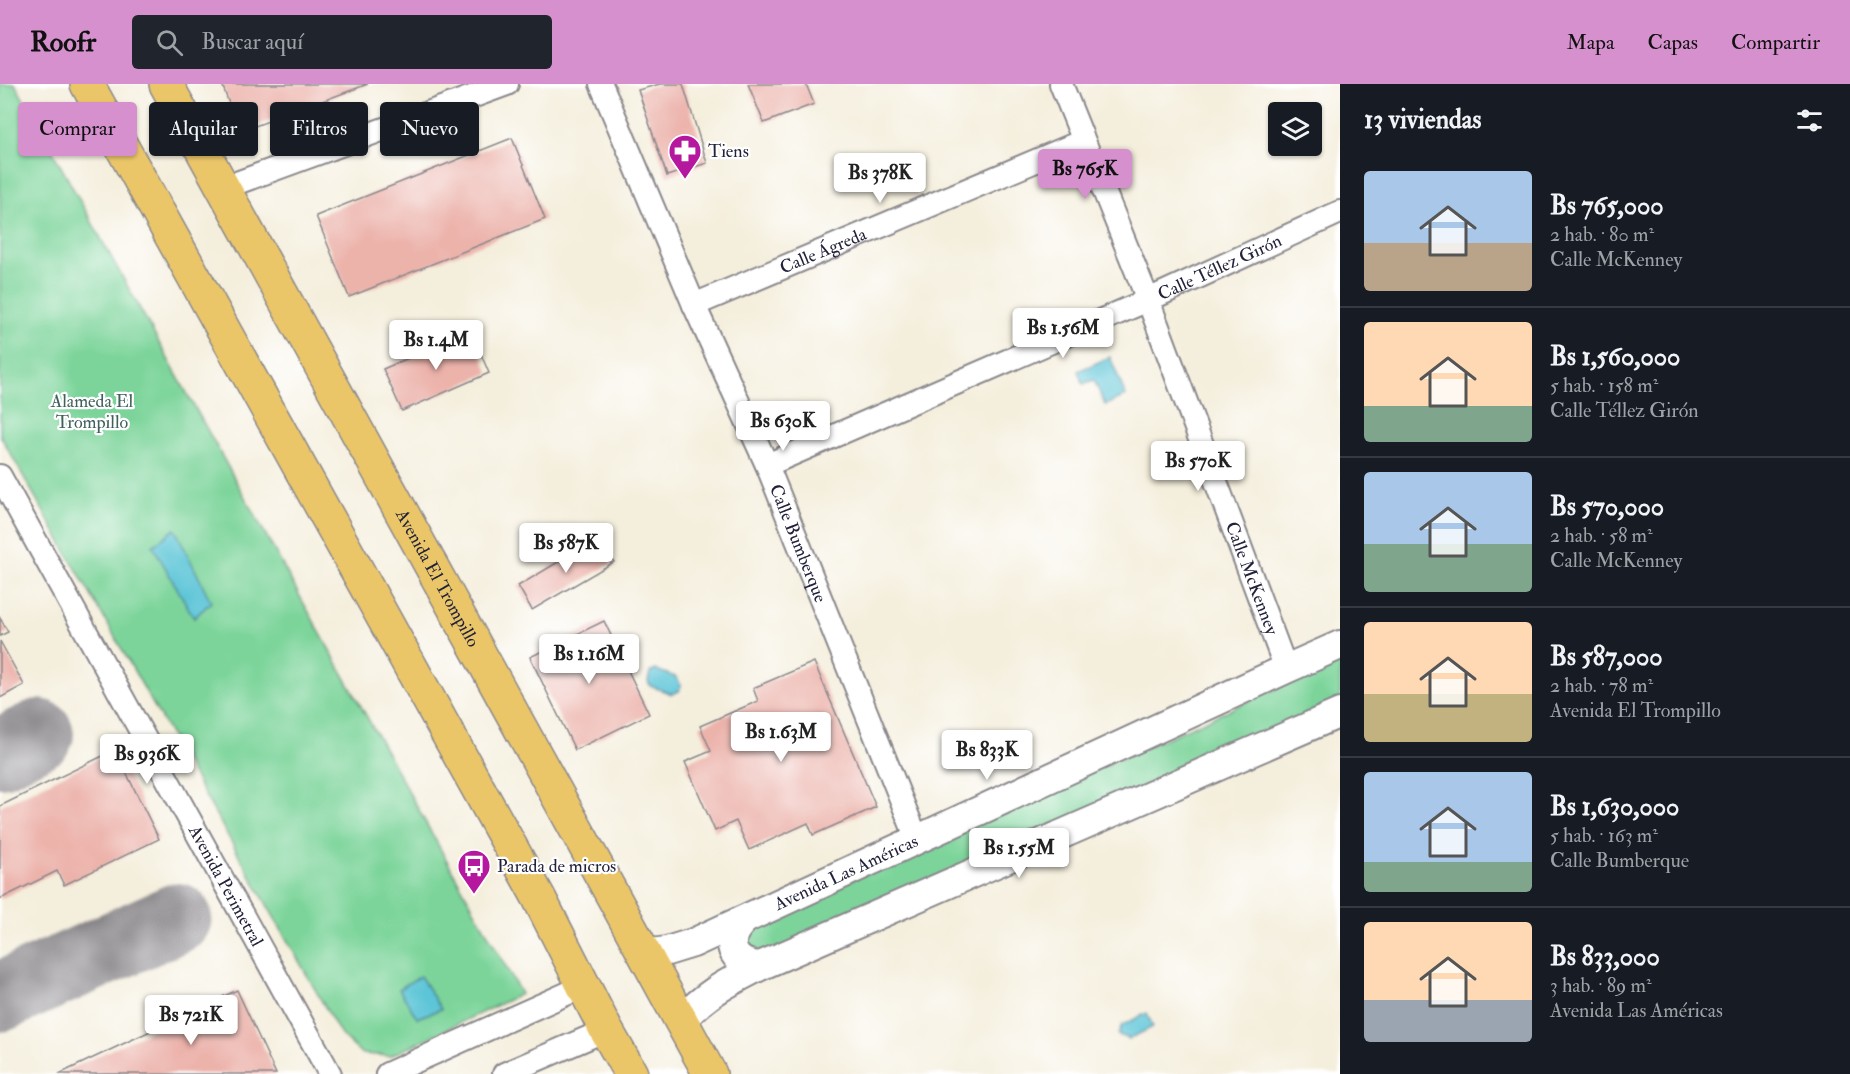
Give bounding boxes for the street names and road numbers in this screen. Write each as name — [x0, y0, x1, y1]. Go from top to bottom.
street label: Calle Ágreda — [776, 222, 871, 280]
street label: Calle Téllez Girón — [1154, 229, 1286, 306]
street label: Calle Bumberque — [764, 481, 832, 606]
street label: Avenida El Trompillo — [390, 505, 485, 652]
street label: Calle McKenney — [1220, 519, 1284, 639]
street label: Avenida Perimetral — [182, 820, 269, 951]
street label: Avenida Las Américas — [770, 830, 922, 916]

